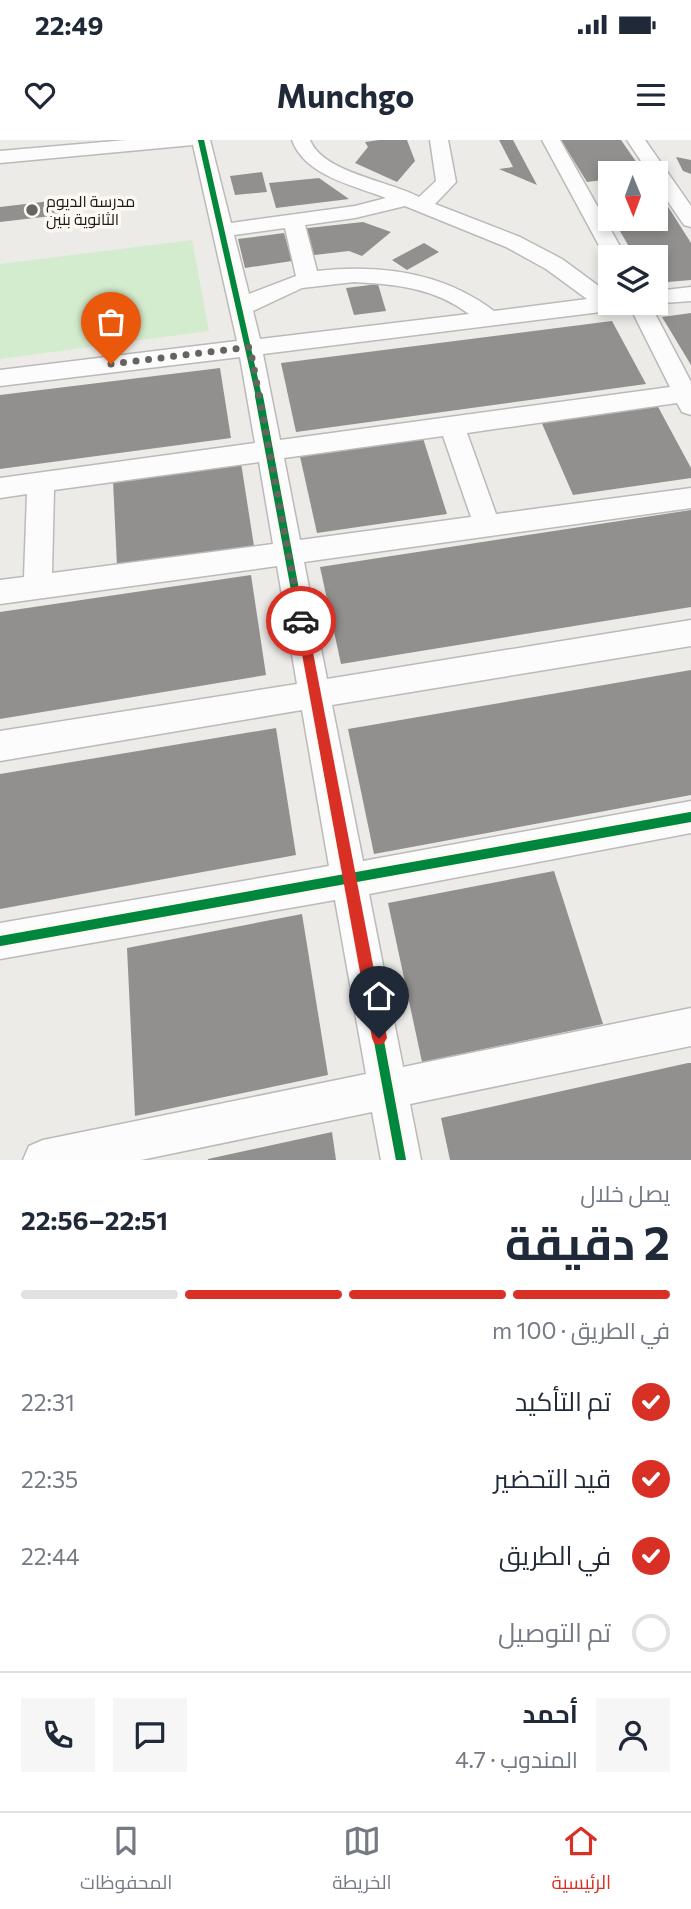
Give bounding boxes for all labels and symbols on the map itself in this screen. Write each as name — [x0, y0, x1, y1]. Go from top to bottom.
north arrow — [598, 161, 668, 231]
place label: مدرسة الديوم الثانوية بنين — [46, 191, 135, 230]
marker: مدرسة الديوم الثانوية بنين — [24, 202, 40, 218]
pin — [81, 292, 141, 364]
courier — [266, 586, 336, 656]
pin — [349, 966, 409, 1038]

